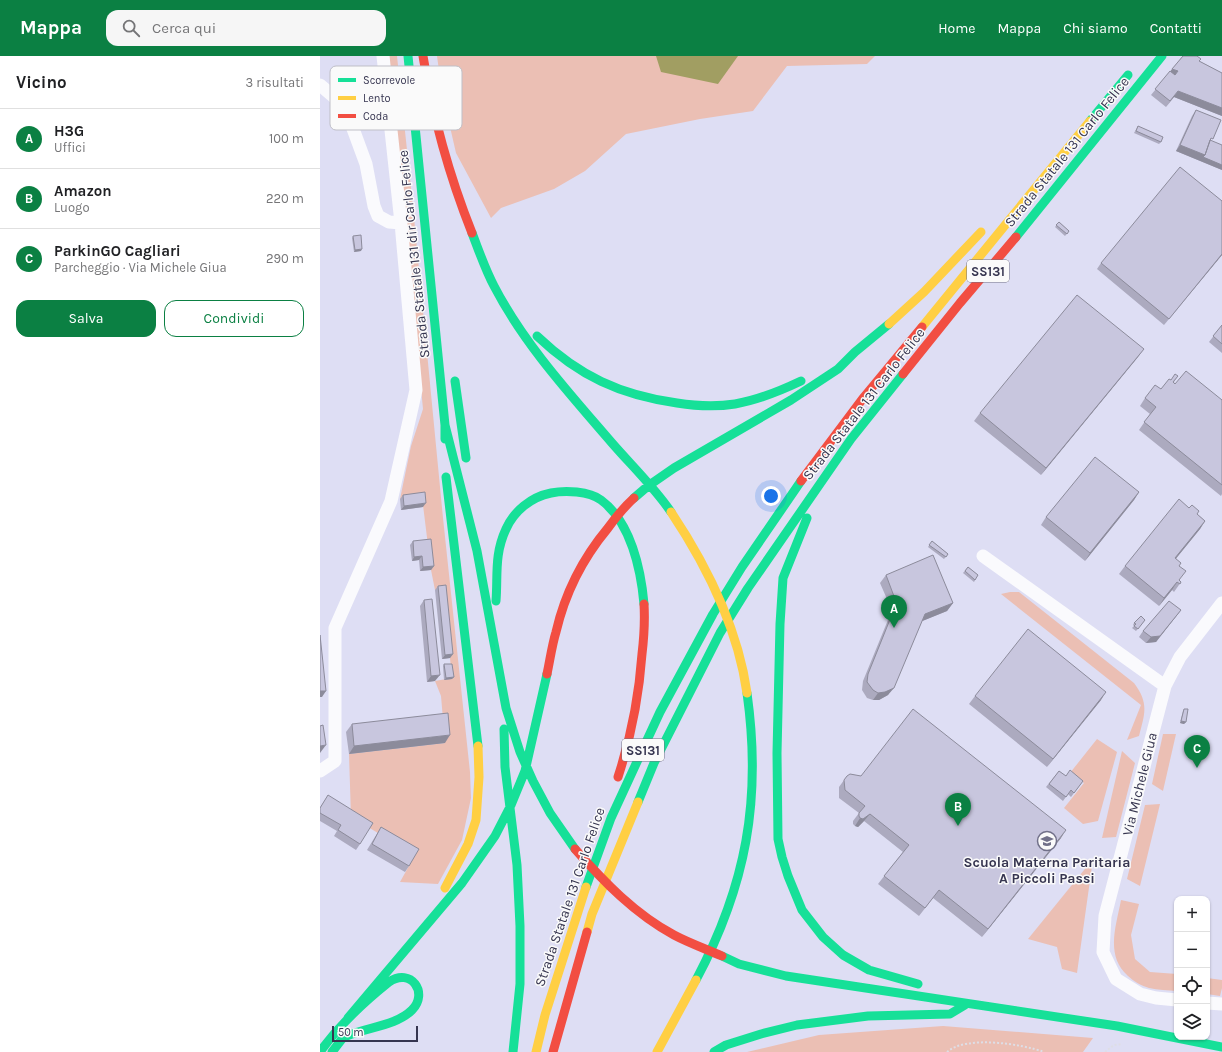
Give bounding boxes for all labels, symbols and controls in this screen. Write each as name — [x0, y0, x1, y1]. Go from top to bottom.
search box — [106, 10, 386, 46]
text: Mappa — [20, 17, 82, 39]
icon: search — [120, 17, 142, 39]
text: Cerca qui — [152, 19, 216, 37]
text: Home — [938, 20, 975, 37]
text: Mappa — [997, 20, 1041, 37]
text: Chi siamo — [1063, 20, 1128, 37]
text: Contatti — [1150, 20, 1202, 37]
legend — [330, 66, 462, 130]
text: Vicino — [16, 72, 67, 92]
street label: Strada Statale 131 Carlo Felice — [1001, 73, 1133, 231]
text: Scorrevole — [363, 74, 416, 87]
text: 3 risultati — [246, 75, 304, 90]
text: Lento — [363, 92, 391, 105]
text: Coda — [363, 110, 388, 123]
text: H3G — [54, 122, 84, 140]
text: A — [25, 131, 33, 146]
text: 100 m — [269, 131, 304, 146]
text: Uffici — [54, 140, 86, 155]
street label: Strada Statale 131 dir Carlo Felice — [395, 149, 433, 359]
text: Amazon — [54, 182, 112, 200]
text: B — [25, 191, 33, 206]
text: 220 m — [266, 191, 304, 206]
text: Luogo — [54, 200, 90, 215]
text: ParkinGO Cagliari — [54, 242, 181, 260]
text: C — [25, 251, 33, 266]
text: 290 m — [266, 251, 304, 266]
text: Parcheggio · Via Michele Giua — [54, 260, 227, 275]
road number: SS131 — [967, 260, 1009, 282]
button: Salva — [16, 300, 156, 337]
button: Condividi — [164, 300, 304, 337]
street label: Strada Statale 131 Carlo Felice — [799, 325, 929, 483]
your location — [761, 486, 781, 506]
pin: A — [881, 595, 907, 628]
street label: Via Michele Giua — [1119, 731, 1161, 837]
pin: C — [1184, 735, 1210, 768]
road number: SS131 — [622, 739, 664, 761]
pin: B — [945, 793, 971, 826]
street label: Strada Statale 131 Carlo Felice — [531, 805, 609, 989]
school or university icon: Scuola Materna Paritaria A Piccoli Passi — [1036, 830, 1058, 852]
place label: Scuola Materna Paritaria A Piccoli Passi — [964, 854, 1130, 887]
map controls — [1174, 896, 1210, 1040]
button: + — [1174, 896, 1210, 932]
button: − — [1174, 932, 1210, 968]
button: locate — [1174, 968, 1210, 1004]
button: layers — [1174, 1004, 1210, 1040]
scale bar — [332, 1024, 418, 1043]
text: 50 m — [338, 1026, 364, 1039]

